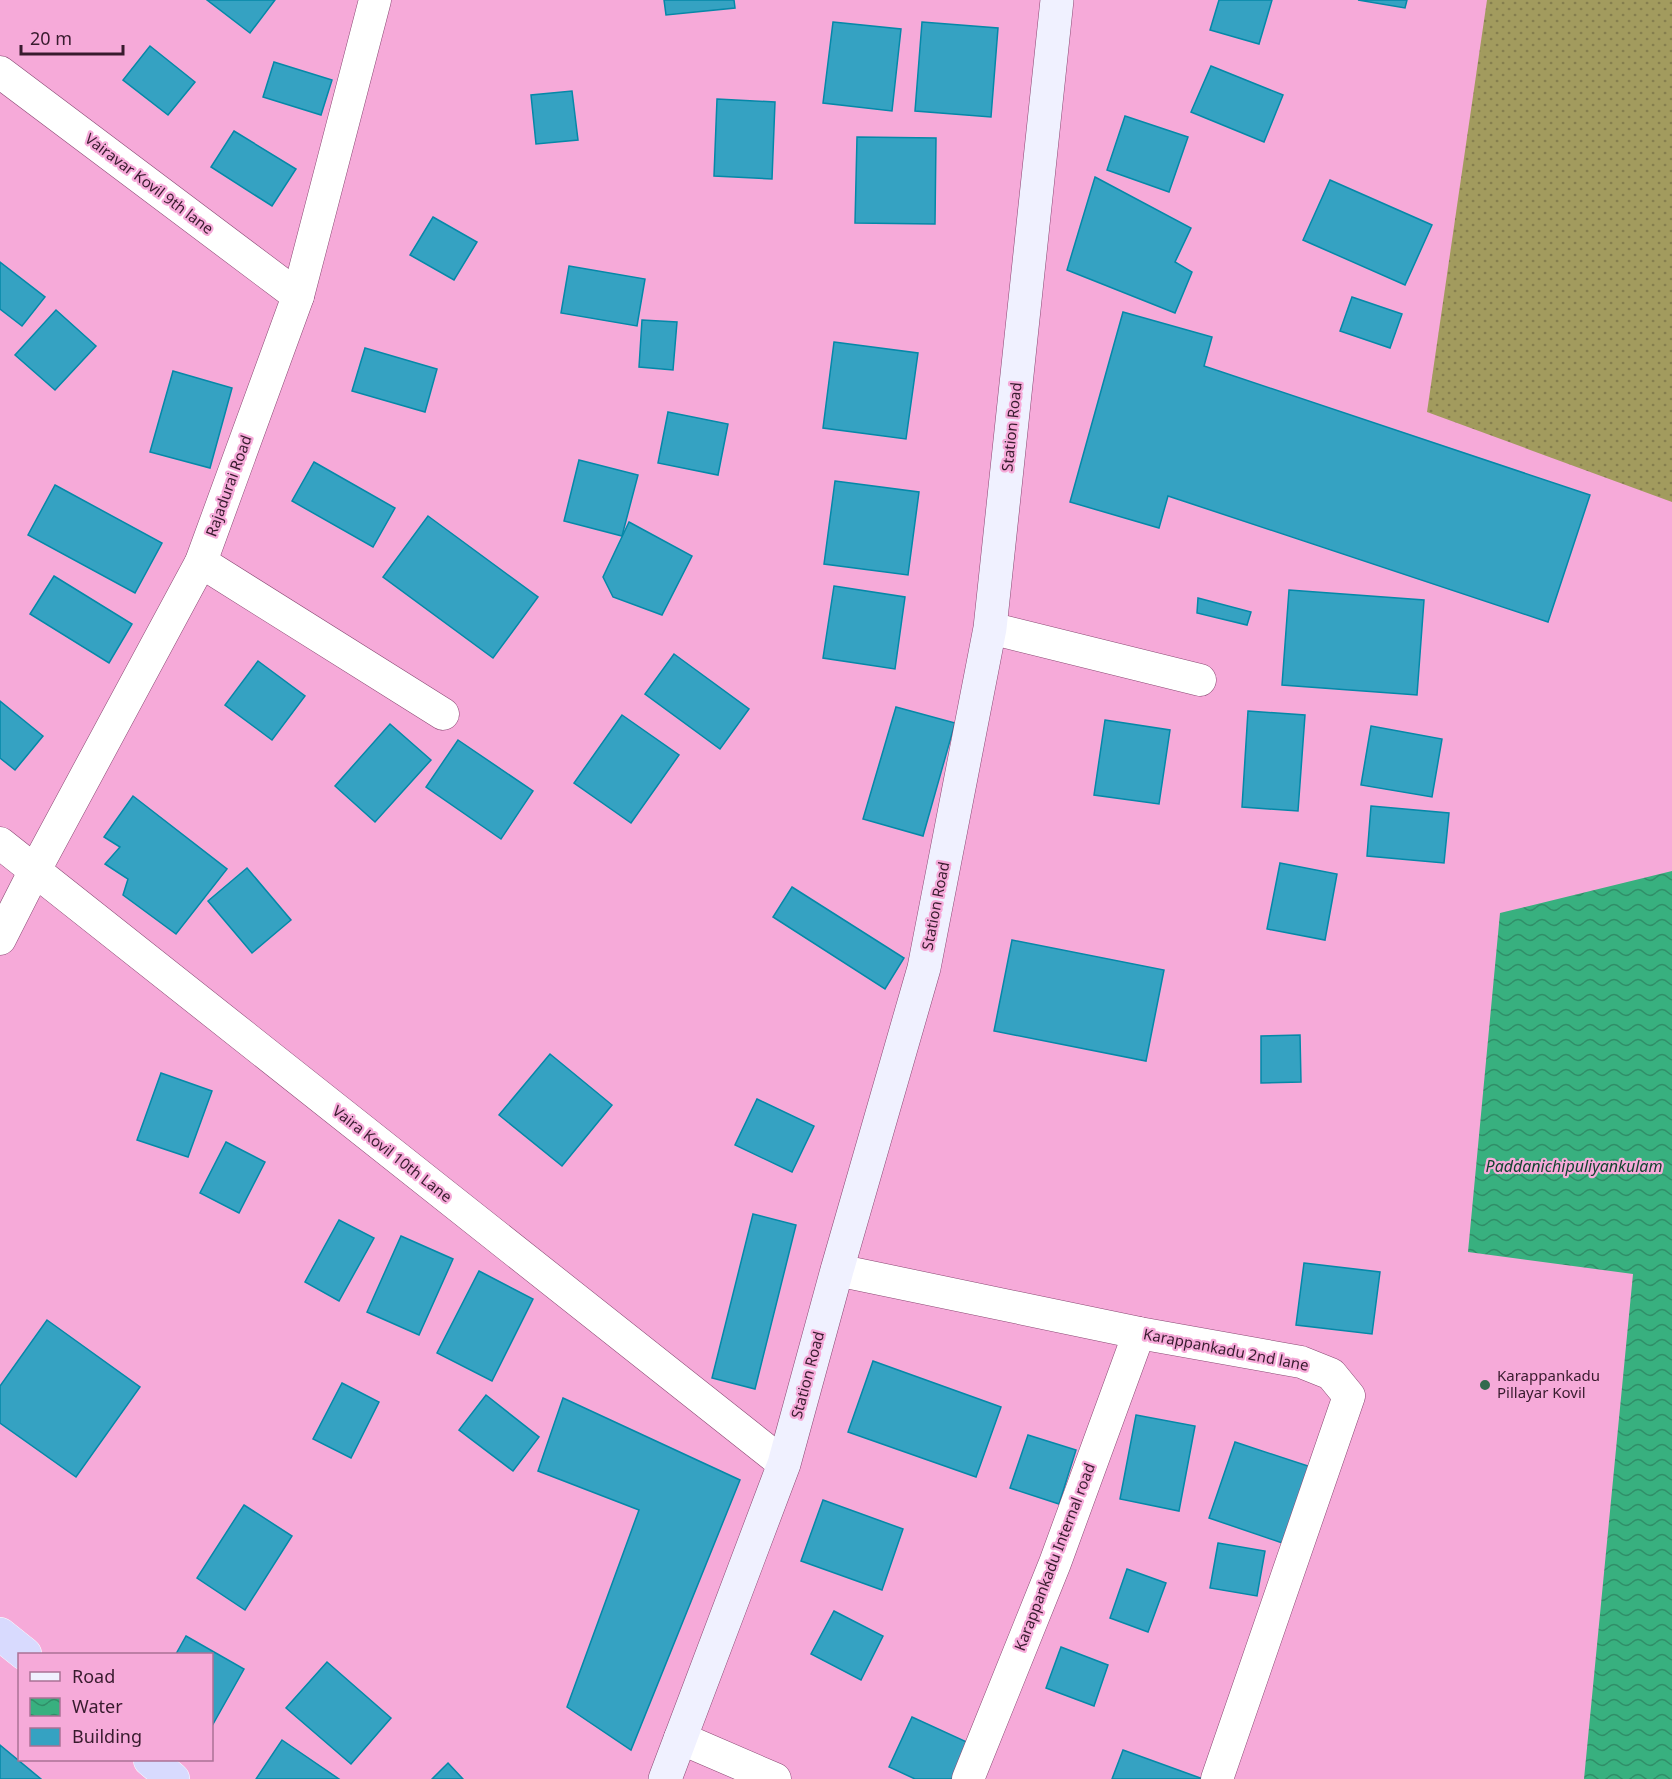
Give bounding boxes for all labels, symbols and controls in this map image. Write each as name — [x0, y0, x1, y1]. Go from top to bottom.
scale bar — [21, 18, 123, 56]
text: 20 m — [30, 26, 72, 50]
street label: Vairavar Kovil 9th lane — [81, 128, 218, 238]
street label: Station Road — [996, 381, 1026, 473]
street label: Rajadurai Road — [200, 432, 256, 539]
street label: Station Road — [917, 860, 953, 952]
street label: Vaira Kovil 10th Lane — [329, 1100, 456, 1206]
water label: Paddanichipuliyankulam — [1486, 1155, 1662, 1177]
street label: Karappankadu 2nd lane — [1142, 1323, 1311, 1375]
street label: Station Road — [786, 1329, 828, 1421]
place label: Karappankadu Pillayar Kovil — [1497, 1365, 1600, 1402]
marker: Karappankadu Pillayar Kovil — [1478, 1378, 1492, 1392]
street label: Karappankadu Internal road — [1009, 1460, 1099, 1653]
legend — [18, 1653, 213, 1761]
text: Road — [72, 1664, 115, 1688]
text: Water — [72, 1694, 123, 1718]
text: Building — [72, 1724, 142, 1748]

